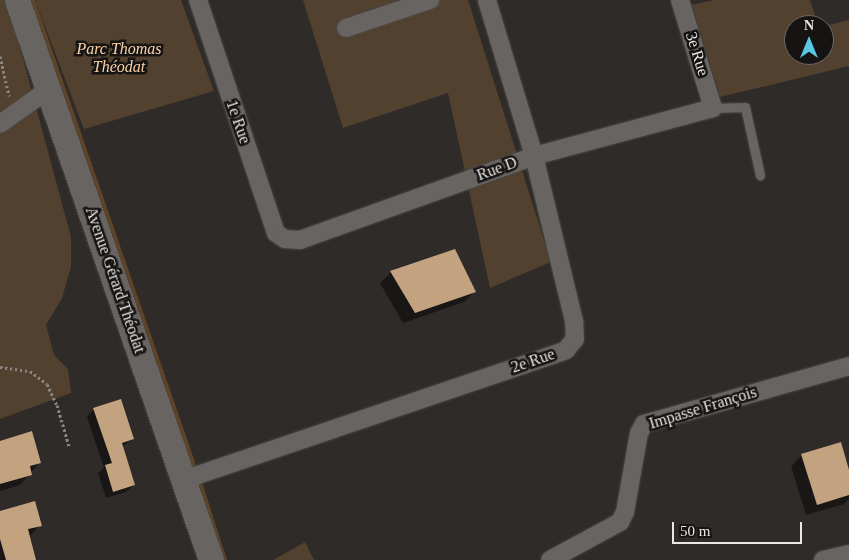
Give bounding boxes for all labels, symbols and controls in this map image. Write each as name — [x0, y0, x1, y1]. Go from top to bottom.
north arrow — [784, 15, 834, 65]
text: N — [804, 18, 814, 33]
street label: 3e Rue — [681, 30, 713, 78]
park label: Parc Thomas Théodat — [76, 39, 162, 77]
street label: 1e Rue — [222, 98, 254, 146]
street label: Rue D — [474, 153, 520, 185]
street label: Avenue Gérard Théodat — [81, 204, 149, 356]
street label: 2e Rue — [509, 345, 557, 377]
street label: Impasse François — [647, 383, 759, 433]
scale bar — [674, 512, 804, 544]
text: 50 m — [680, 523, 710, 539]

